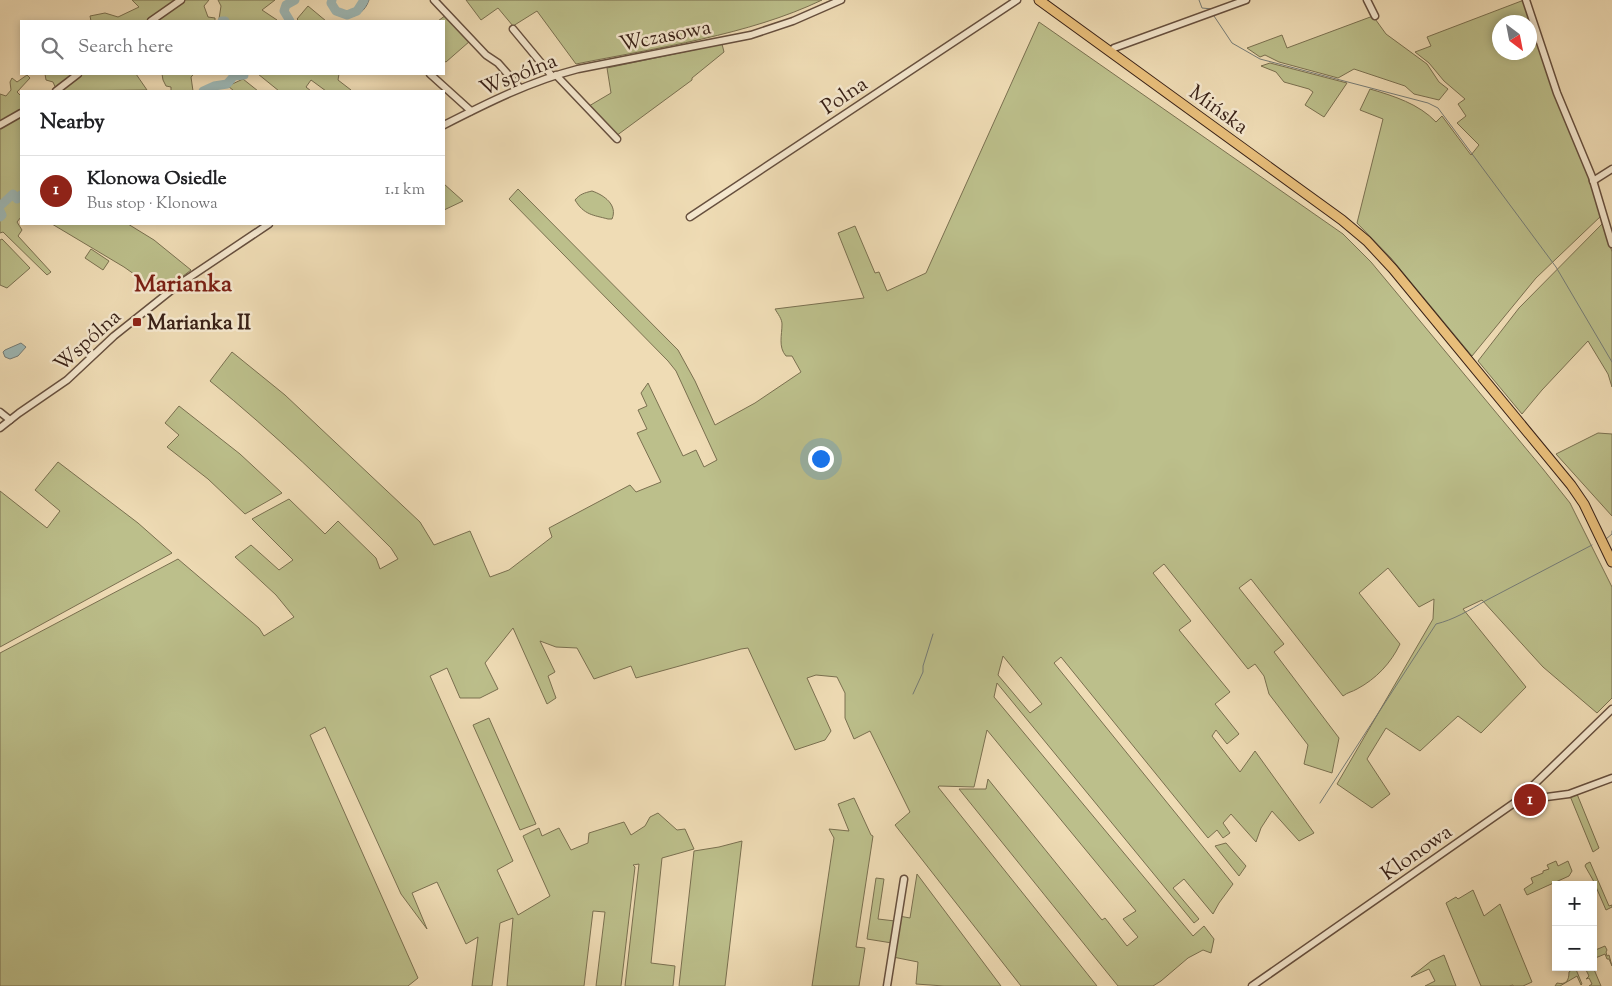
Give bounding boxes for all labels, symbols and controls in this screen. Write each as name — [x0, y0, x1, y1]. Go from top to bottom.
street label: Wczasowa — [617, 13, 714, 61]
north arrow — [1492, 15, 1537, 60]
search box — [20, 20, 445, 75]
icon: search — [38, 34, 66, 62]
text: Search here — [78, 34, 173, 61]
street label: Wspólna — [475, 47, 562, 105]
street label: Polna — [816, 70, 875, 123]
street label: Mińska — [1182, 79, 1254, 143]
text: Nearby — [40, 108, 105, 138]
text: Klonowa Osiedle — [87, 166, 227, 193]
text: 1 — [53, 179, 59, 202]
text: 1.1 km — [385, 179, 425, 202]
text: Bus stop · Klonowa — [87, 193, 218, 216]
district label: Marianka — [134, 268, 233, 302]
street label: Wspólna — [48, 303, 129, 380]
place label: Marianka II — [147, 309, 251, 339]
marker: Marianka II — [131, 316, 143, 328]
your location — [808, 446, 834, 472]
pin: 1 — [1514, 781, 1546, 819]
street label: Klonowa — [1375, 818, 1459, 889]
map controls — [1552, 881, 1597, 971]
button: + — [1552, 881, 1597, 926]
button: − — [1552, 926, 1597, 971]

